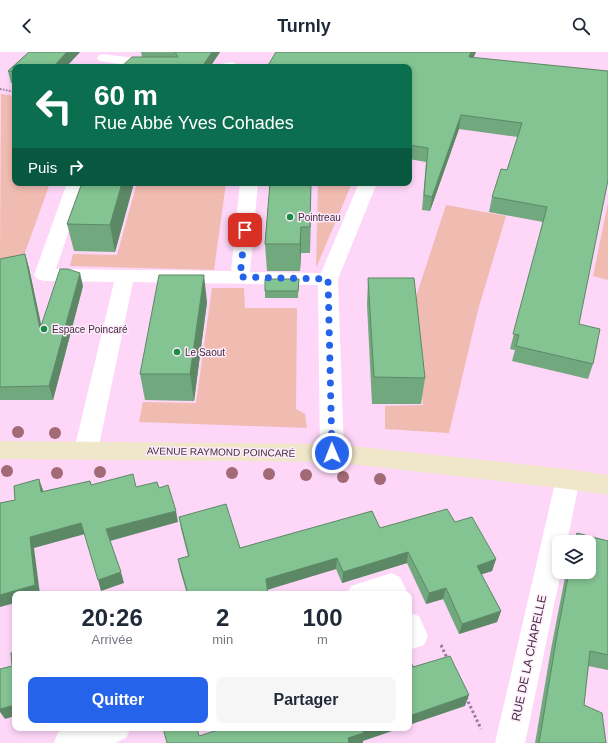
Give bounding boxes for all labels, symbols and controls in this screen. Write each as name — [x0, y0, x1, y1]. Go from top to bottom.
icon: back — [16, 15, 38, 37]
icon: search — [570, 15, 592, 37]
text: Turnly — [277, 16, 331, 36]
icon: left — [28, 80, 80, 132]
text: 60 m — [94, 80, 158, 111]
text: Rue Abbé Yves Cohades — [94, 113, 294, 133]
icon: right — [65, 156, 87, 178]
text: Puis — [28, 159, 57, 176]
marker: Pointreau — [285, 212, 295, 222]
place label: Pointreau — [298, 212, 341, 223]
pin — [228, 213, 262, 247]
icon: arrive — [234, 219, 256, 241]
marker: Espace Poincaré — [39, 324, 49, 334]
place label: Espace Poincaré — [52, 324, 128, 335]
marker: Le Saout — [172, 347, 182, 357]
place label: Le Saout — [185, 347, 225, 358]
position arrow — [311, 432, 353, 474]
street label: AVENUE RAYMOND POINCARÉ — [147, 444, 296, 459]
map controls — [552, 535, 596, 579]
button: layers — [552, 535, 596, 579]
street label: RUE DE LA CHAPELLE — [509, 594, 549, 722]
text: 20:26 — [81, 604, 143, 631]
text: 2 — [216, 604, 229, 631]
text: 100 — [303, 604, 343, 631]
text: Arrivée — [91, 632, 133, 647]
text: min — [212, 632, 233, 647]
text: m — [317, 632, 328, 647]
button: Quitter — [28, 677, 208, 723]
button: Partager — [216, 677, 396, 723]

